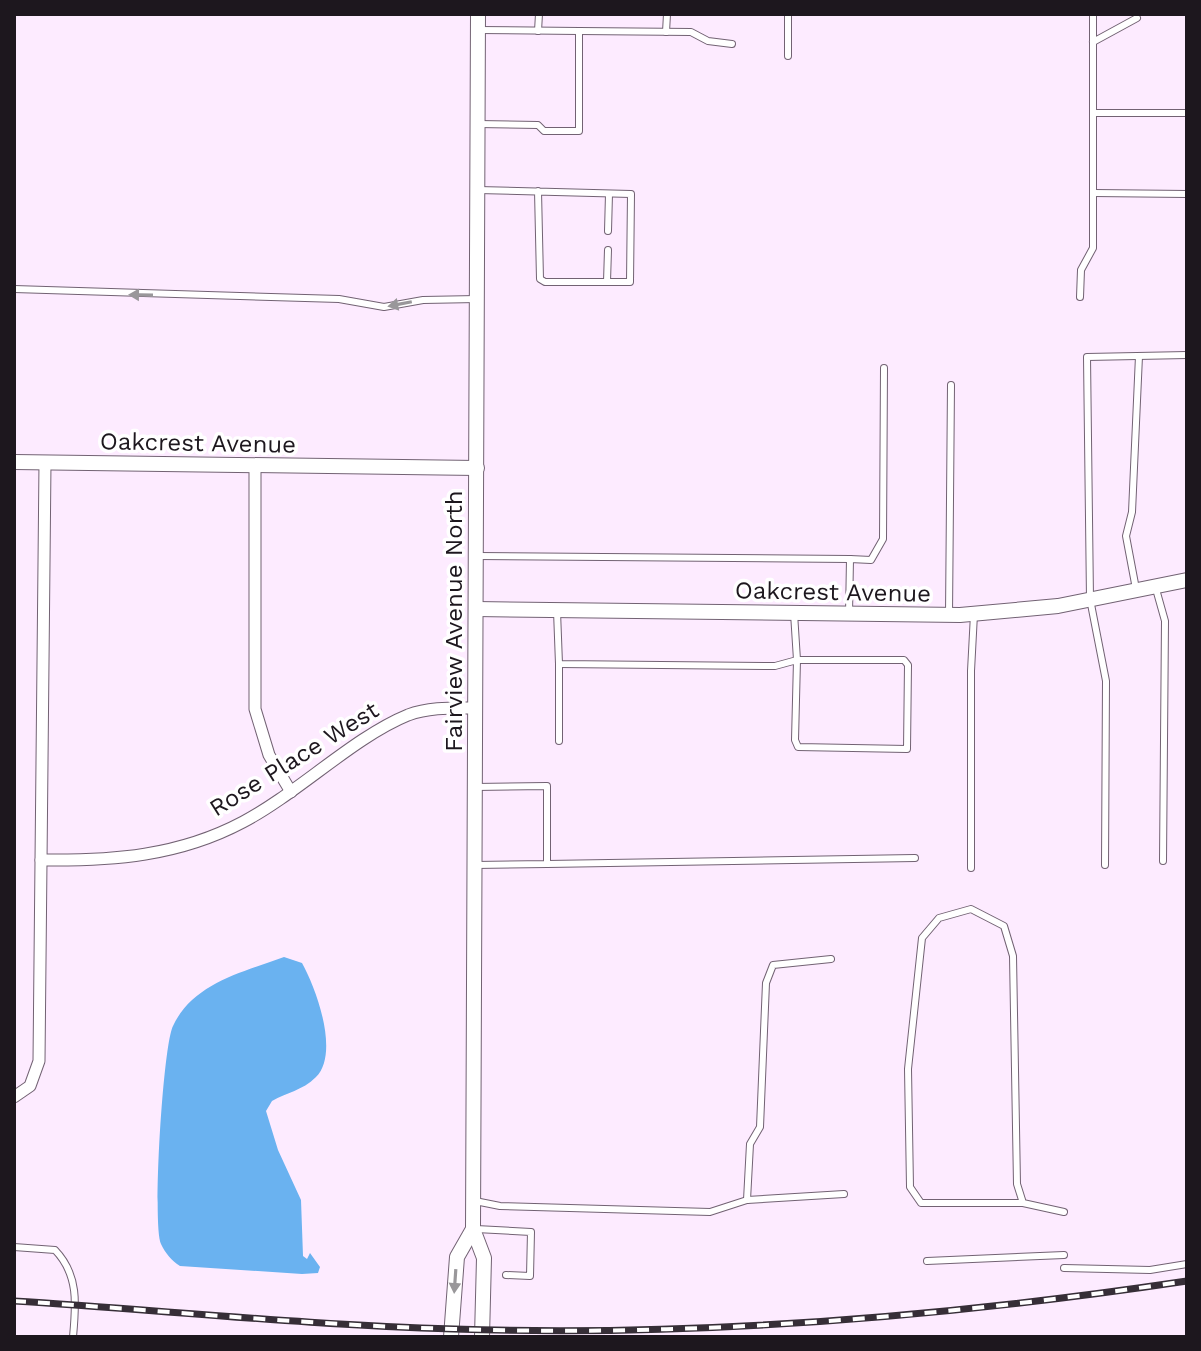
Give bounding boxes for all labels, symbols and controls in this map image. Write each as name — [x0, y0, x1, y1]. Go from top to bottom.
one-way arrow — [128, 288, 153, 301]
one-way arrow — [387, 298, 412, 310]
street label: Oakcrest Avenue — [100, 427, 296, 459]
street label: Fairview Avenue North — [440, 490, 468, 752]
street label: Oakcrest Avenue — [735, 576, 931, 608]
street label: Rose Place West — [204, 696, 384, 822]
one-way arrow — [448, 1269, 461, 1294]

